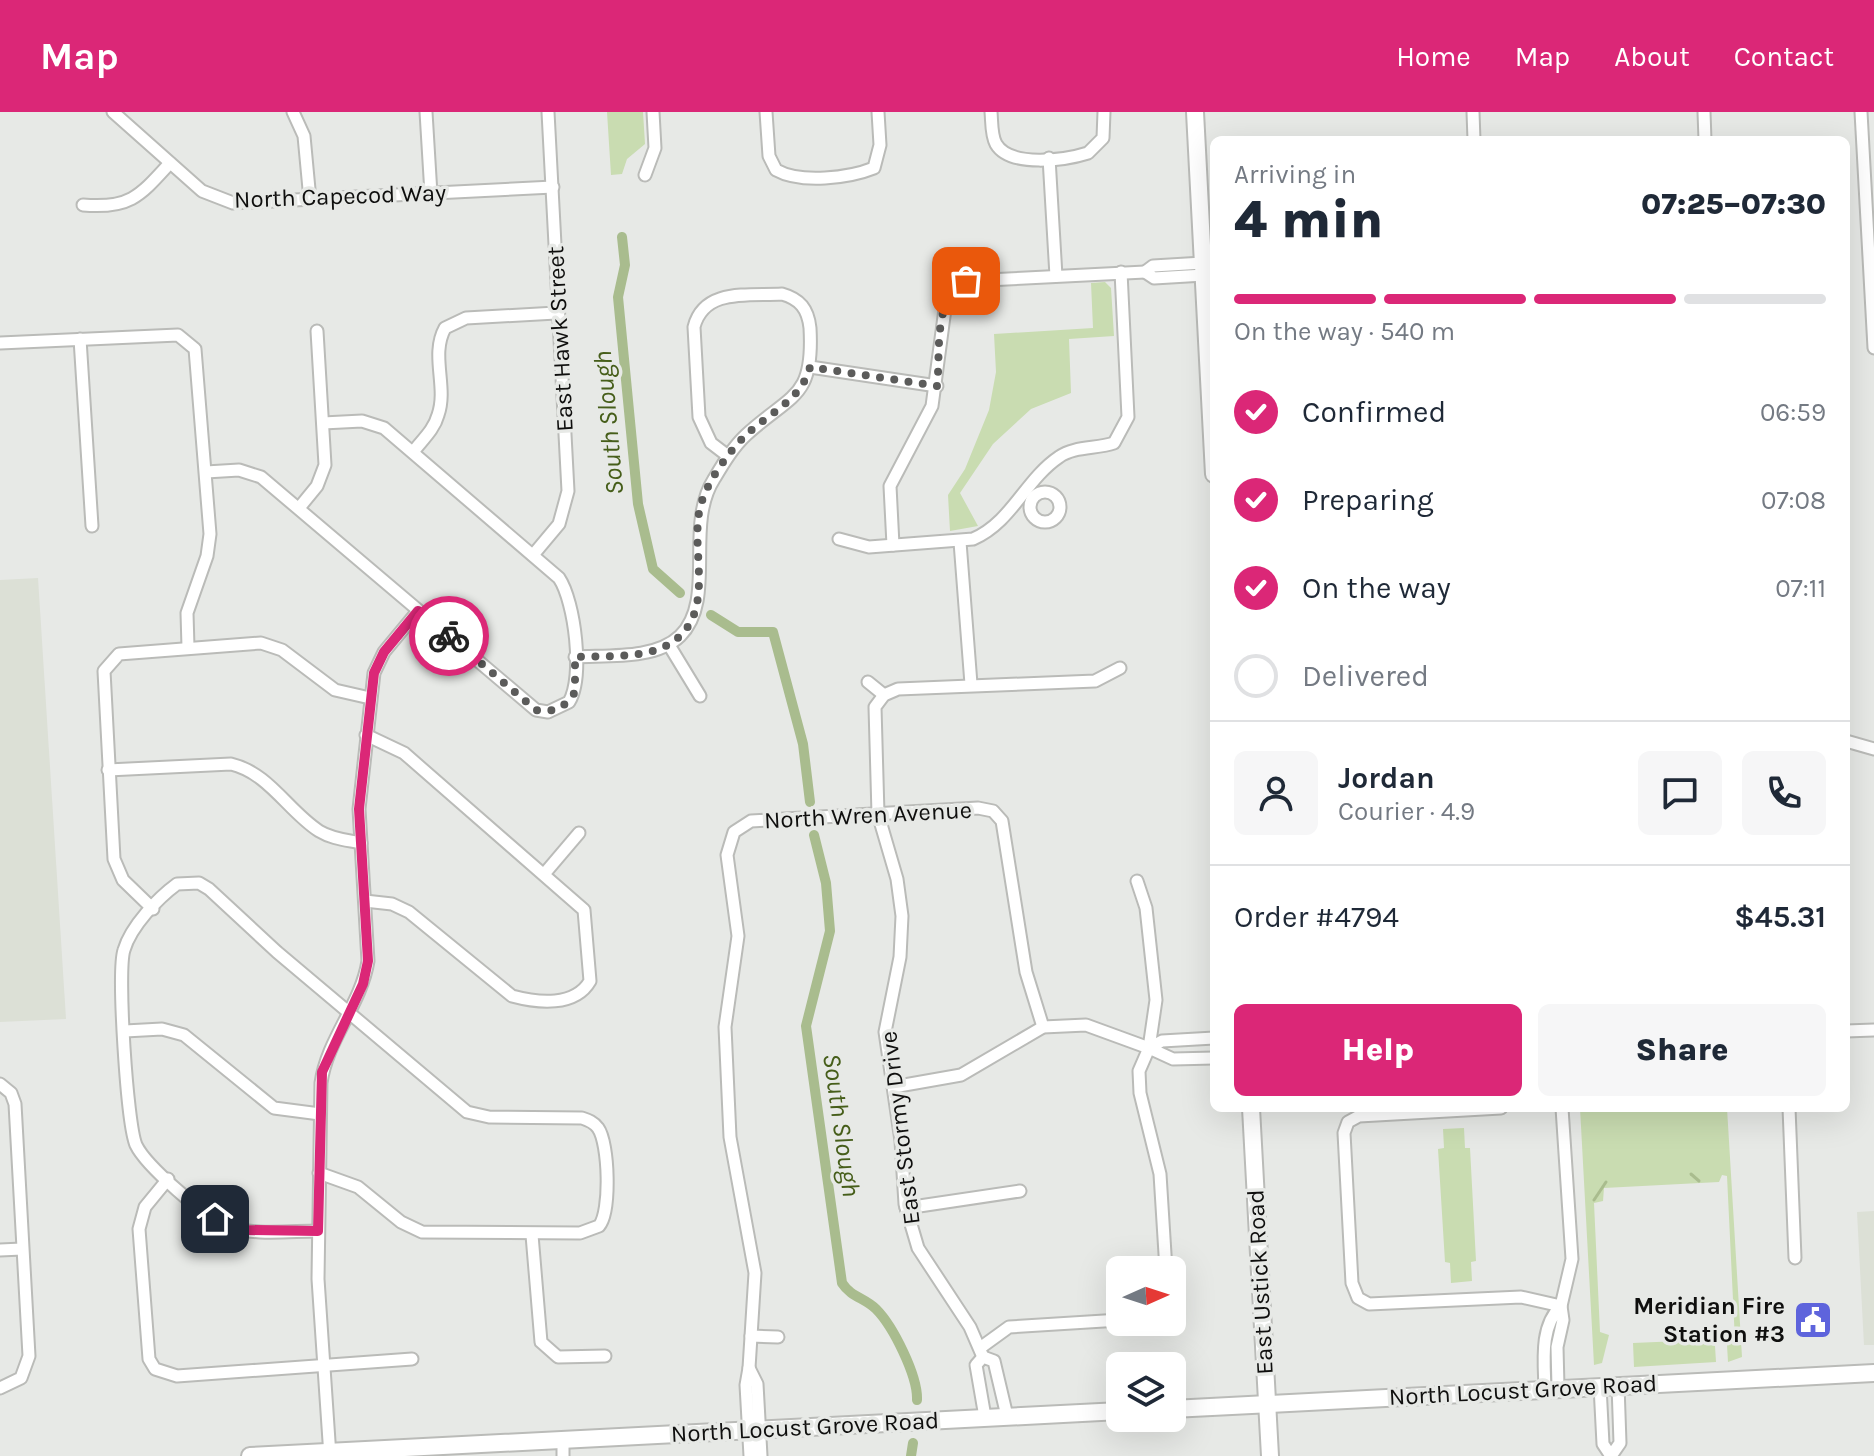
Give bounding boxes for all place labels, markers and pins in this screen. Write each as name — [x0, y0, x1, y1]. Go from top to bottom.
pin — [932, 247, 1000, 315]
pin — [181, 1185, 249, 1253]
place label: Meridian Fire Station #3 — [1633, 1292, 1785, 1348]
public building icon: Meridian Fire Station #3 — [1792, 1299, 1834, 1341]

